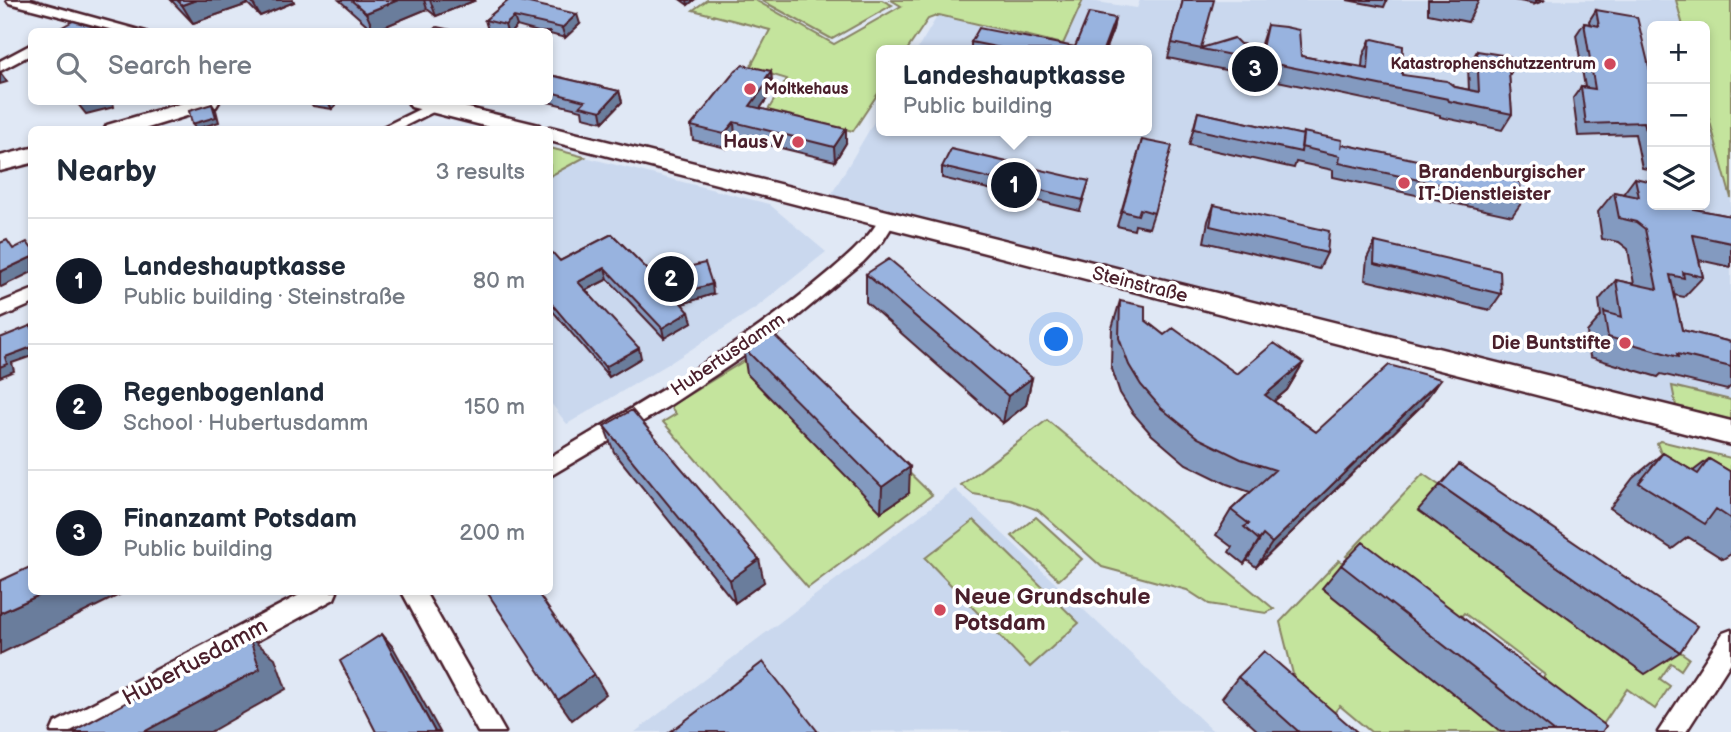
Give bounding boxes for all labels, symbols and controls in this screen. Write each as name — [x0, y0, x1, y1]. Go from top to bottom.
map controls — [1647, 21, 1710, 210]
button: + — [1647, 21, 1710, 84]
search box — [28, 28, 553, 105]
pin: 3 — [1232, 43, 1278, 95]
popup — [876, 45, 1152, 136]
icon: search — [52, 48, 90, 86]
text: Search here — [108, 51, 252, 82]
place label: Katastrophenschutzzentrum — [1390, 55, 1596, 74]
marker: Katastrophenschutzzentrum — [1602, 56, 1618, 72]
text: Landeshauptkasse — [903, 61, 1125, 92]
place label: Moltkehaus — [764, 80, 848, 99]
marker: Moltkehaus — [742, 81, 758, 97]
button: − — [1647, 84, 1710, 147]
text: Public building — [903, 92, 1052, 120]
place label: Haus V — [723, 131, 784, 154]
marker: Haus V — [790, 134, 806, 150]
button: layers — [1647, 147, 1710, 210]
text: Nearby — [56, 154, 156, 190]
text: 3 results — [436, 158, 525, 186]
pin: 1 — [991, 159, 1037, 211]
place label: Brandenburgischer IT-Dienstleister — [1418, 161, 1585, 206]
marker: Brandenburgischer IT-Dienstleister — [1396, 175, 1412, 191]
text: Landeshauptkasse — [123, 252, 346, 283]
pin: 2 — [648, 253, 694, 305]
street label: Steinstraße — [1090, 262, 1190, 308]
text: 1 — [74, 267, 84, 295]
text: 80 m — [473, 267, 525, 295]
text: Public building · Steinstraße — [123, 283, 405, 311]
street label: Hubertusdamm — [667, 308, 789, 402]
your location — [1039, 322, 1073, 356]
place label: Die Buntstifte — [1492, 332, 1611, 355]
marker: Die Buntstifte — [1617, 335, 1633, 351]
text: Regenbogenland — [123, 378, 325, 409]
text: 2 — [72, 393, 86, 421]
text: 150 m — [464, 393, 525, 421]
text: School · Hubertusdamm — [123, 409, 368, 437]
text: Finanzamt Potsdam — [123, 504, 357, 535]
text: 3 — [72, 519, 86, 547]
text: 200 m — [459, 519, 525, 547]
text: Public building — [123, 535, 273, 563]
place label: Neue Grundschule Potsdam — [954, 583, 1150, 637]
marker: Neue Grundschule Potsdam — [932, 602, 948, 618]
street label: Hubertusdamm — [118, 612, 272, 712]

